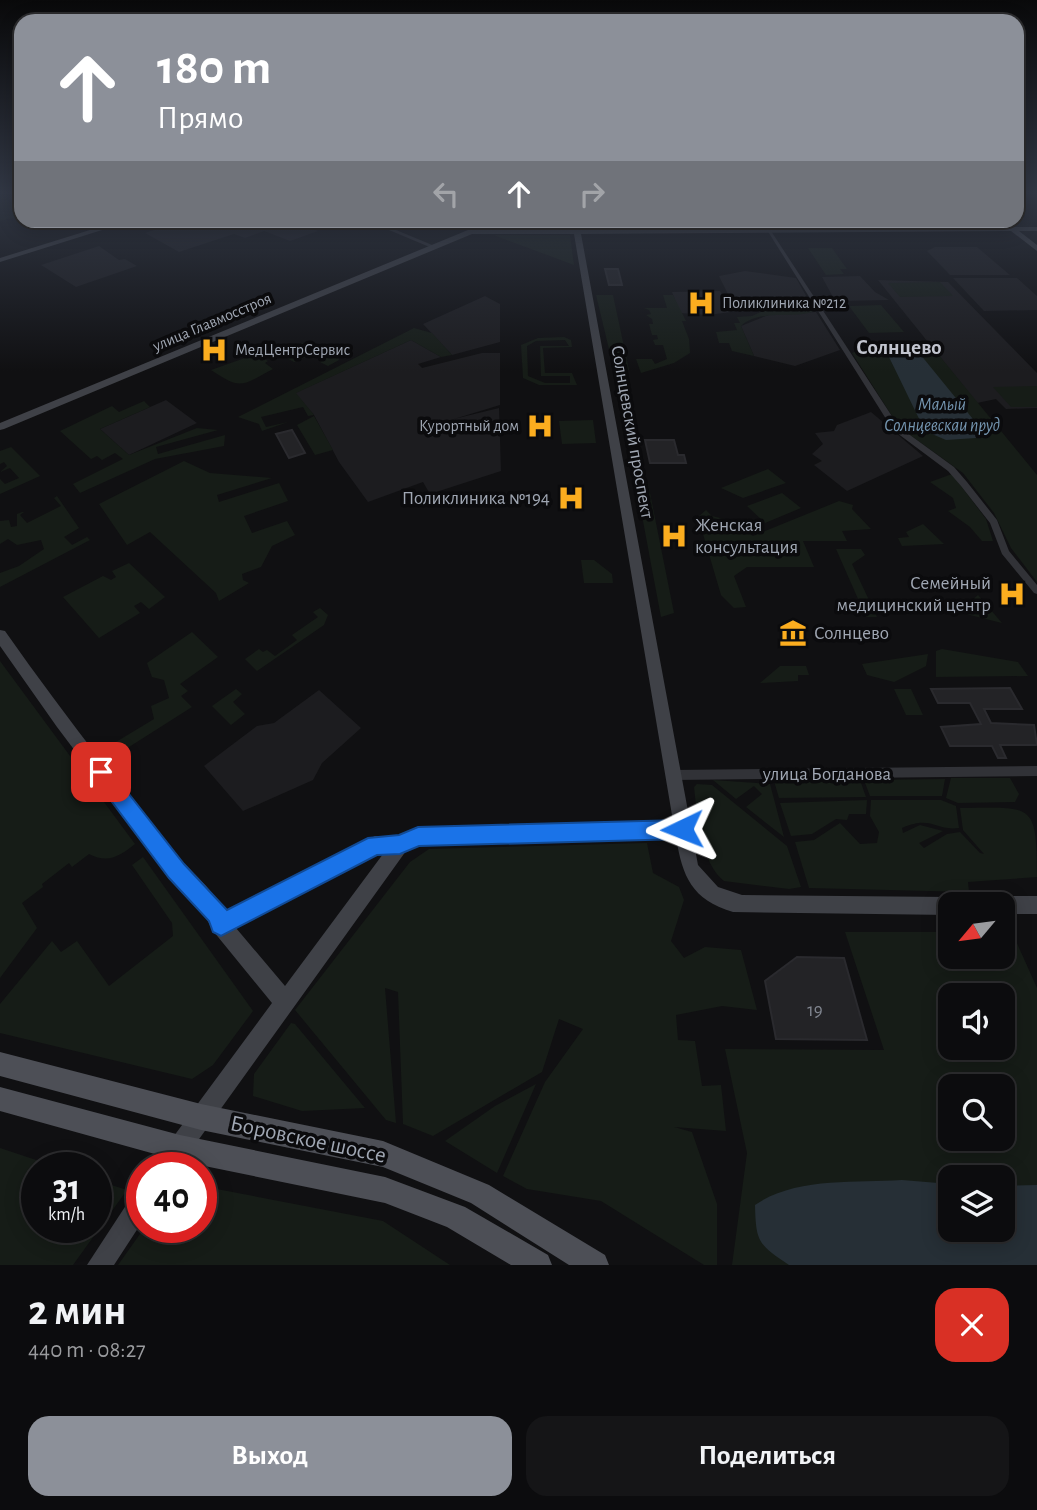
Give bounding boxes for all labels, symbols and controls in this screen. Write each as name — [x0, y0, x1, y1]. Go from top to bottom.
icon: ahead — [42, 42, 133, 133]
text: 180 m — [157, 44, 271, 93]
text: Прямо — [157, 102, 243, 134]
icon: left — [427, 175, 465, 213]
icon: ahead — [500, 175, 538, 213]
icon: right — [573, 175, 611, 213]
hospital icon: Поликлиника №212 — [686, 288, 716, 318]
street label: улица Главмосстроя — [149, 290, 274, 355]
place label: Поликлиника №212 — [722, 295, 846, 311]
hospital icon: МедЦентрСервис — [199, 335, 229, 365]
district label: Солнцево — [856, 337, 942, 358]
place label: МедЦентрСервис — [235, 342, 350, 358]
street label: Солнцевский проспект — [607, 344, 657, 520]
water label: Малый Солнцевскаи пруд — [884, 396, 1000, 435]
hospital icon: Курортный дом — [525, 411, 555, 441]
place label: Курортный дом — [419, 418, 519, 435]
hospital icon: Поликлиника №194 — [556, 483, 586, 513]
place label: Поликлиника №194 — [402, 489, 550, 508]
place label: Женская консультация — [695, 516, 798, 557]
hospital icon: Женская консультация — [659, 521, 689, 551]
place label: Семейный медицинский центр — [836, 574, 991, 615]
hospital icon: Семейный медицинский центр — [997, 579, 1027, 609]
museum icon: Солнцево — [778, 618, 808, 648]
place label: Солнцево — [814, 624, 889, 643]
pin — [71, 742, 131, 802]
icon: arrive — [82, 753, 120, 791]
street label: улица Богданова — [762, 765, 892, 784]
position arrow — [645, 792, 719, 866]
north arrow — [938, 892, 1015, 970]
map controls — [938, 892, 1015, 1242]
button: sound — [938, 983, 1015, 1060]
house number: 19 — [807, 1001, 823, 1020]
button: search — [938, 1074, 1015, 1151]
street label: Боровское шоссе — [228, 1112, 388, 1168]
speed limit sign: 40 — [126, 1152, 217, 1243]
button: layers — [938, 1165, 1015, 1242]
text: 31 — [53, 1171, 80, 1206]
text: km/h — [48, 1206, 85, 1224]
button: close — [935, 1288, 1009, 1362]
text: 2 мин — [28, 1290, 126, 1332]
text: 440 m · 08:27 — [28, 1339, 146, 1362]
button: Выход — [28, 1416, 512, 1496]
button: Поделиться — [526, 1416, 1009, 1496]

